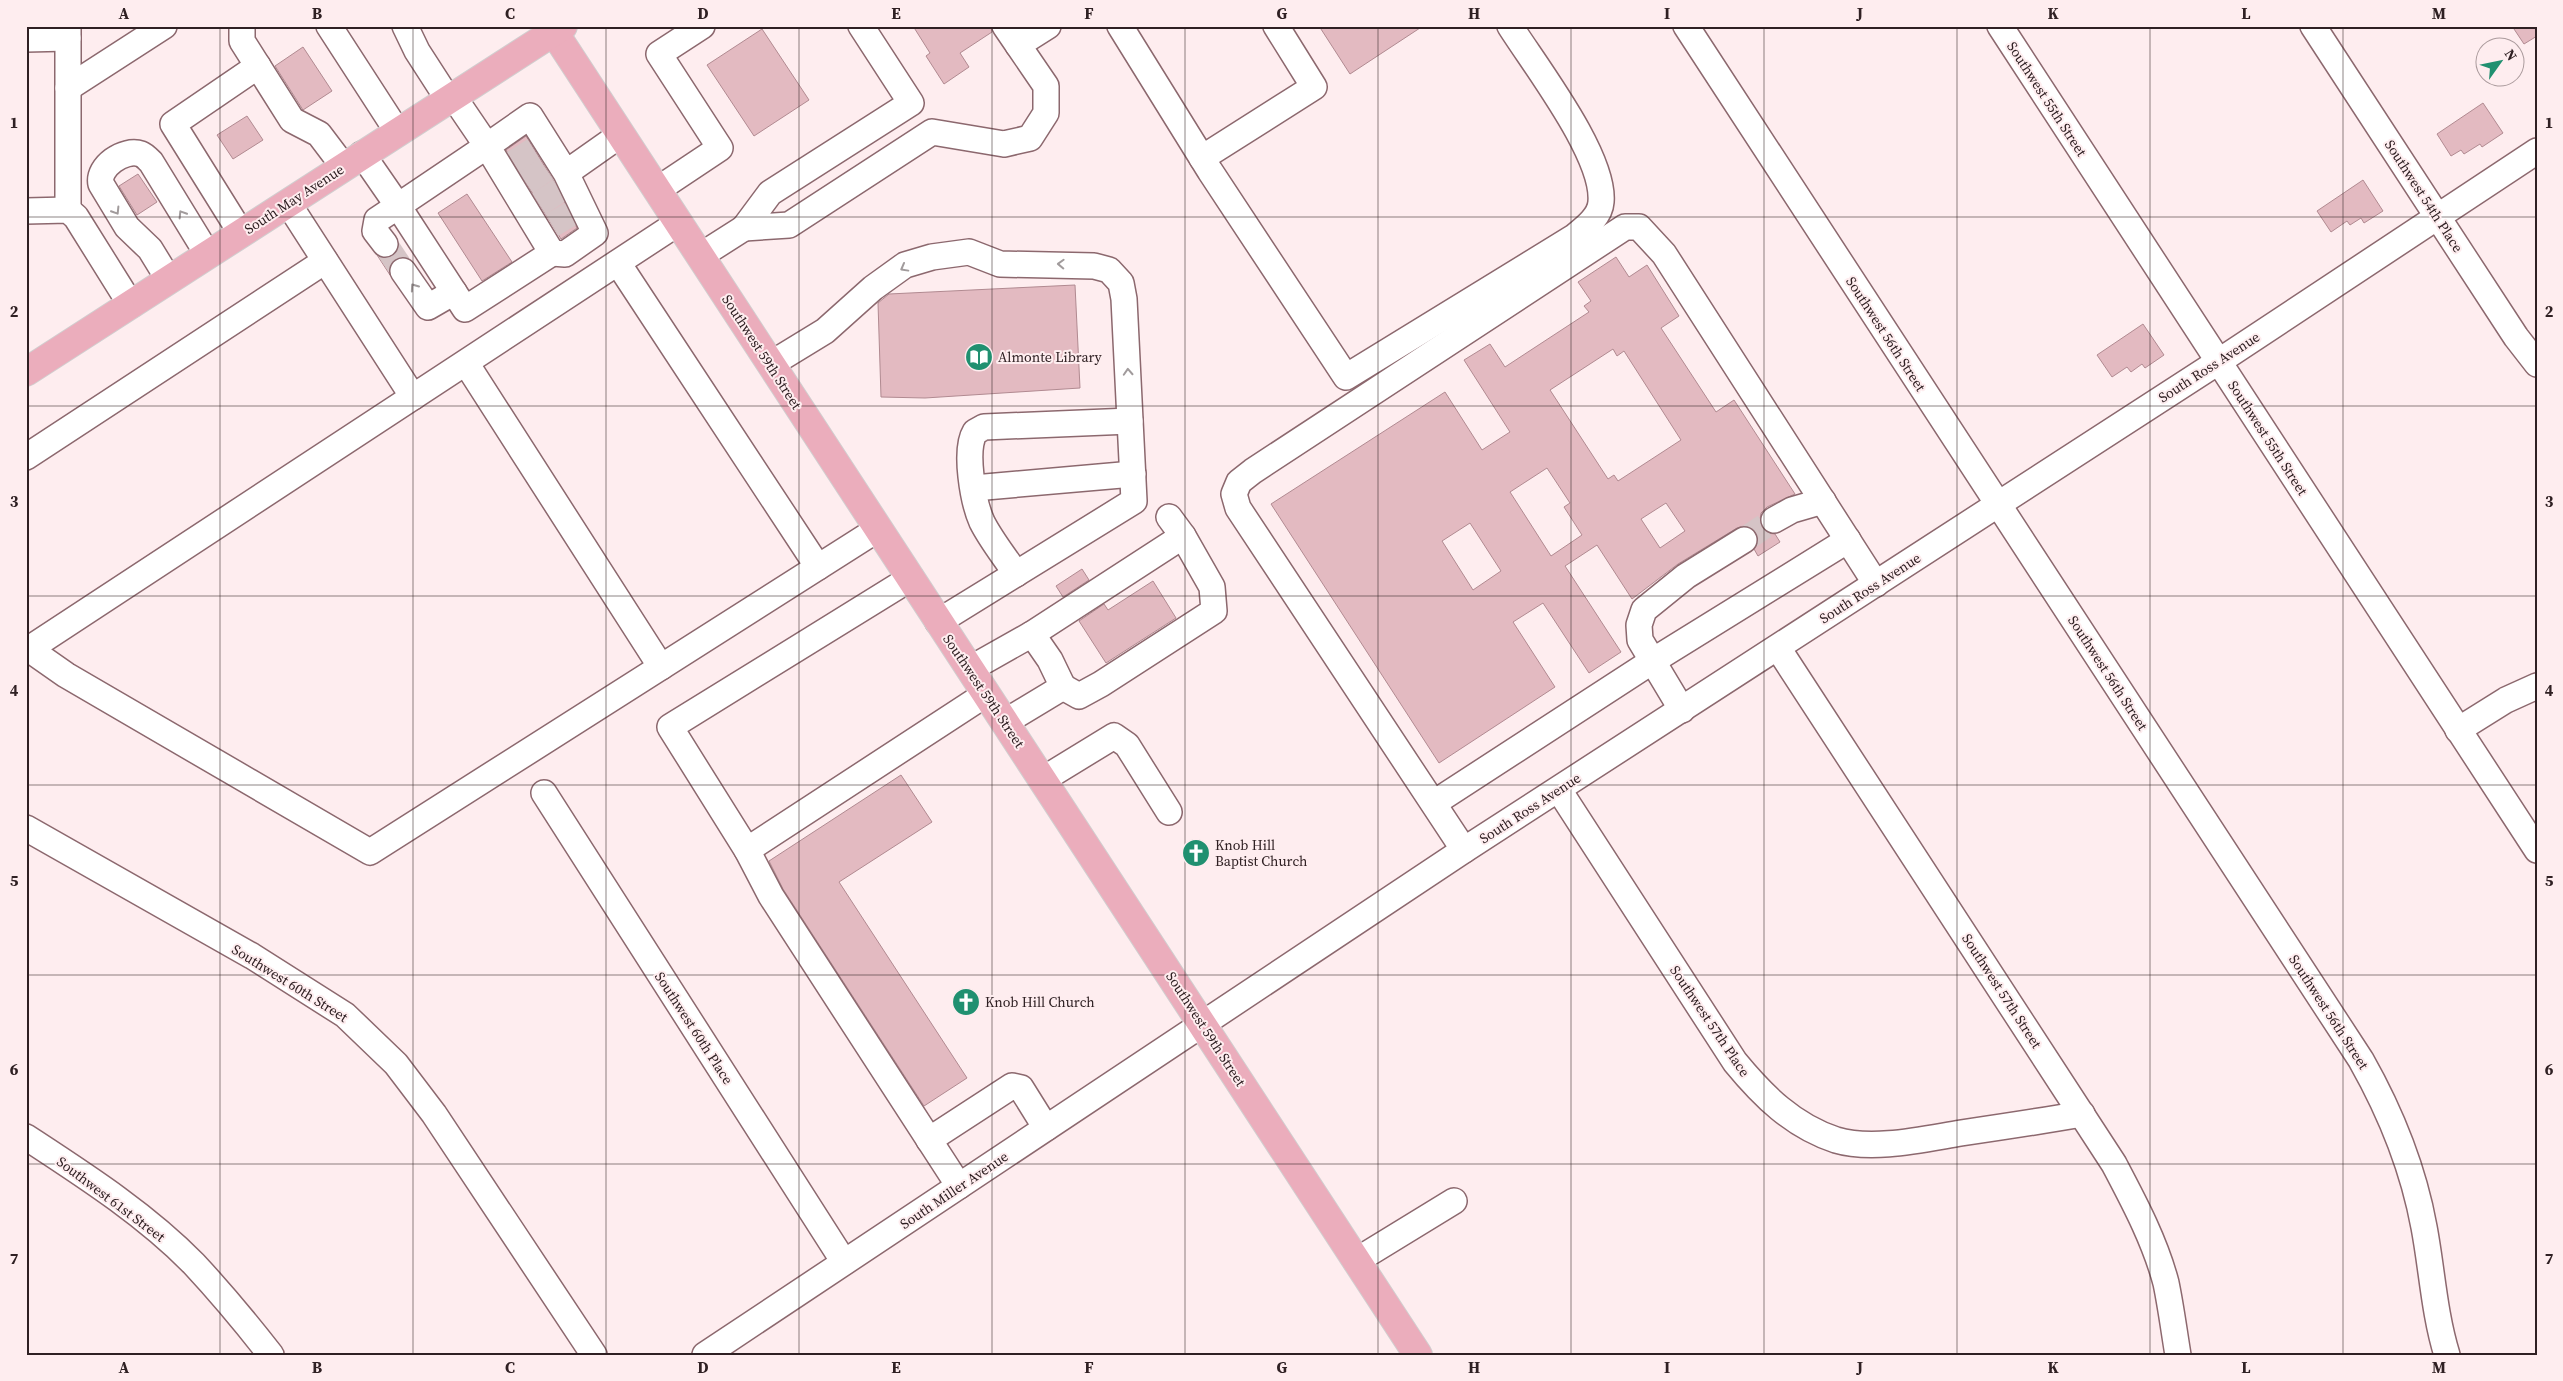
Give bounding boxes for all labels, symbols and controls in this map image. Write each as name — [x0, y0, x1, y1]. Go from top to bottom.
text: A — [119, 2, 130, 24]
text: B — [312, 2, 323, 24]
text: C — [505, 2, 515, 24]
text: D — [697, 2, 709, 24]
text: E — [891, 2, 901, 24]
text: F — [1084, 2, 1094, 24]
text: G — [1277, 2, 1288, 24]
text: H — [1468, 2, 1480, 24]
text: I — [1664, 2, 1670, 24]
text: J — [1856, 2, 1863, 24]
text: K — [2047, 2, 2059, 24]
text: L — [2241, 2, 2251, 24]
text: M — [2432, 2, 2446, 24]
street label: Southwest 55th Street — [2002, 38, 2092, 161]
north arrow — [2476, 38, 2526, 88]
text: N — [2500, 45, 2522, 65]
text: 1 — [10, 111, 18, 133]
text: 1 — [2545, 111, 2553, 133]
street label: Southwest 54th Place — [2380, 136, 2468, 256]
street label: South May Avenue — [240, 159, 348, 239]
one-way arrow — [110, 205, 119, 214]
one-way arrow — [178, 210, 188, 219]
one-way arrow — [1057, 259, 1065, 270]
one-way arrow — [900, 261, 909, 271]
street label: Southwest 56th Street — [1841, 273, 1931, 396]
one-way arrow — [411, 283, 420, 292]
street label: Southwest 59th Street — [717, 291, 807, 414]
text: 2 — [10, 300, 19, 322]
text: 2 — [2545, 300, 2554, 322]
street label: South Ross Avenue — [2154, 327, 2264, 407]
library icon: Almonte Library — [964, 342, 994, 372]
place label: Almonte Library — [998, 347, 1103, 367]
one-way arrow — [1122, 368, 1133, 376]
street label: Southwest 55th Street — [2223, 377, 2313, 500]
text: 3 — [10, 490, 19, 512]
text: 3 — [2545, 490, 2554, 512]
street label: South Ross Avenue — [1815, 548, 1925, 628]
street label: Southwest 56th Street — [2063, 612, 2153, 735]
street label: Southwest 59th Street — [938, 630, 1030, 752]
text: 4 — [10, 679, 19, 701]
text: 4 — [2545, 679, 2554, 701]
street label: South Ross Avenue — [1475, 768, 1585, 848]
place label: Knob Hill Baptist Church — [1215, 835, 1308, 871]
church icon: Knob Hill Baptist Church — [1181, 838, 1211, 868]
text: 5 — [10, 869, 19, 891]
text: 5 — [2545, 869, 2554, 891]
street label: Southwest 57th Street — [1957, 930, 2047, 1053]
street label: Southwest 60th Street — [228, 939, 352, 1027]
street label: Southwest 56th Street — [2284, 951, 2374, 1074]
street label: Southwest 57th Place — [1665, 961, 1755, 1081]
street label: Southwest 60th Place — [650, 968, 738, 1088]
street label: Southwest 59th Street — [1161, 968, 1251, 1091]
church icon: Knob Hill Church — [951, 987, 981, 1017]
place label: Knob Hill Church — [985, 992, 1095, 1012]
text: 6 — [10, 1058, 19, 1080]
text: 6 — [2545, 1058, 2554, 1080]
street label: South Miller Avenue — [896, 1146, 1012, 1234]
street label: Southwest 61st Street — [53, 1152, 170, 1247]
text: 7 — [10, 1247, 19, 1269]
text: 7 — [2545, 1247, 2554, 1269]
text: A — [119, 1356, 130, 1378]
text: B — [312, 1356, 323, 1378]
text: C — [505, 1356, 515, 1378]
text: D — [697, 1356, 709, 1378]
text: E — [891, 1356, 901, 1378]
text: F — [1084, 1356, 1094, 1378]
text: G — [1277, 1356, 1288, 1378]
text: H — [1468, 1356, 1480, 1378]
text: I — [1664, 1356, 1670, 1378]
text: J — [1856, 1356, 1863, 1378]
text: K — [2047, 1356, 2059, 1378]
text: L — [2241, 1356, 2251, 1378]
text: M — [2432, 1356, 2446, 1378]

